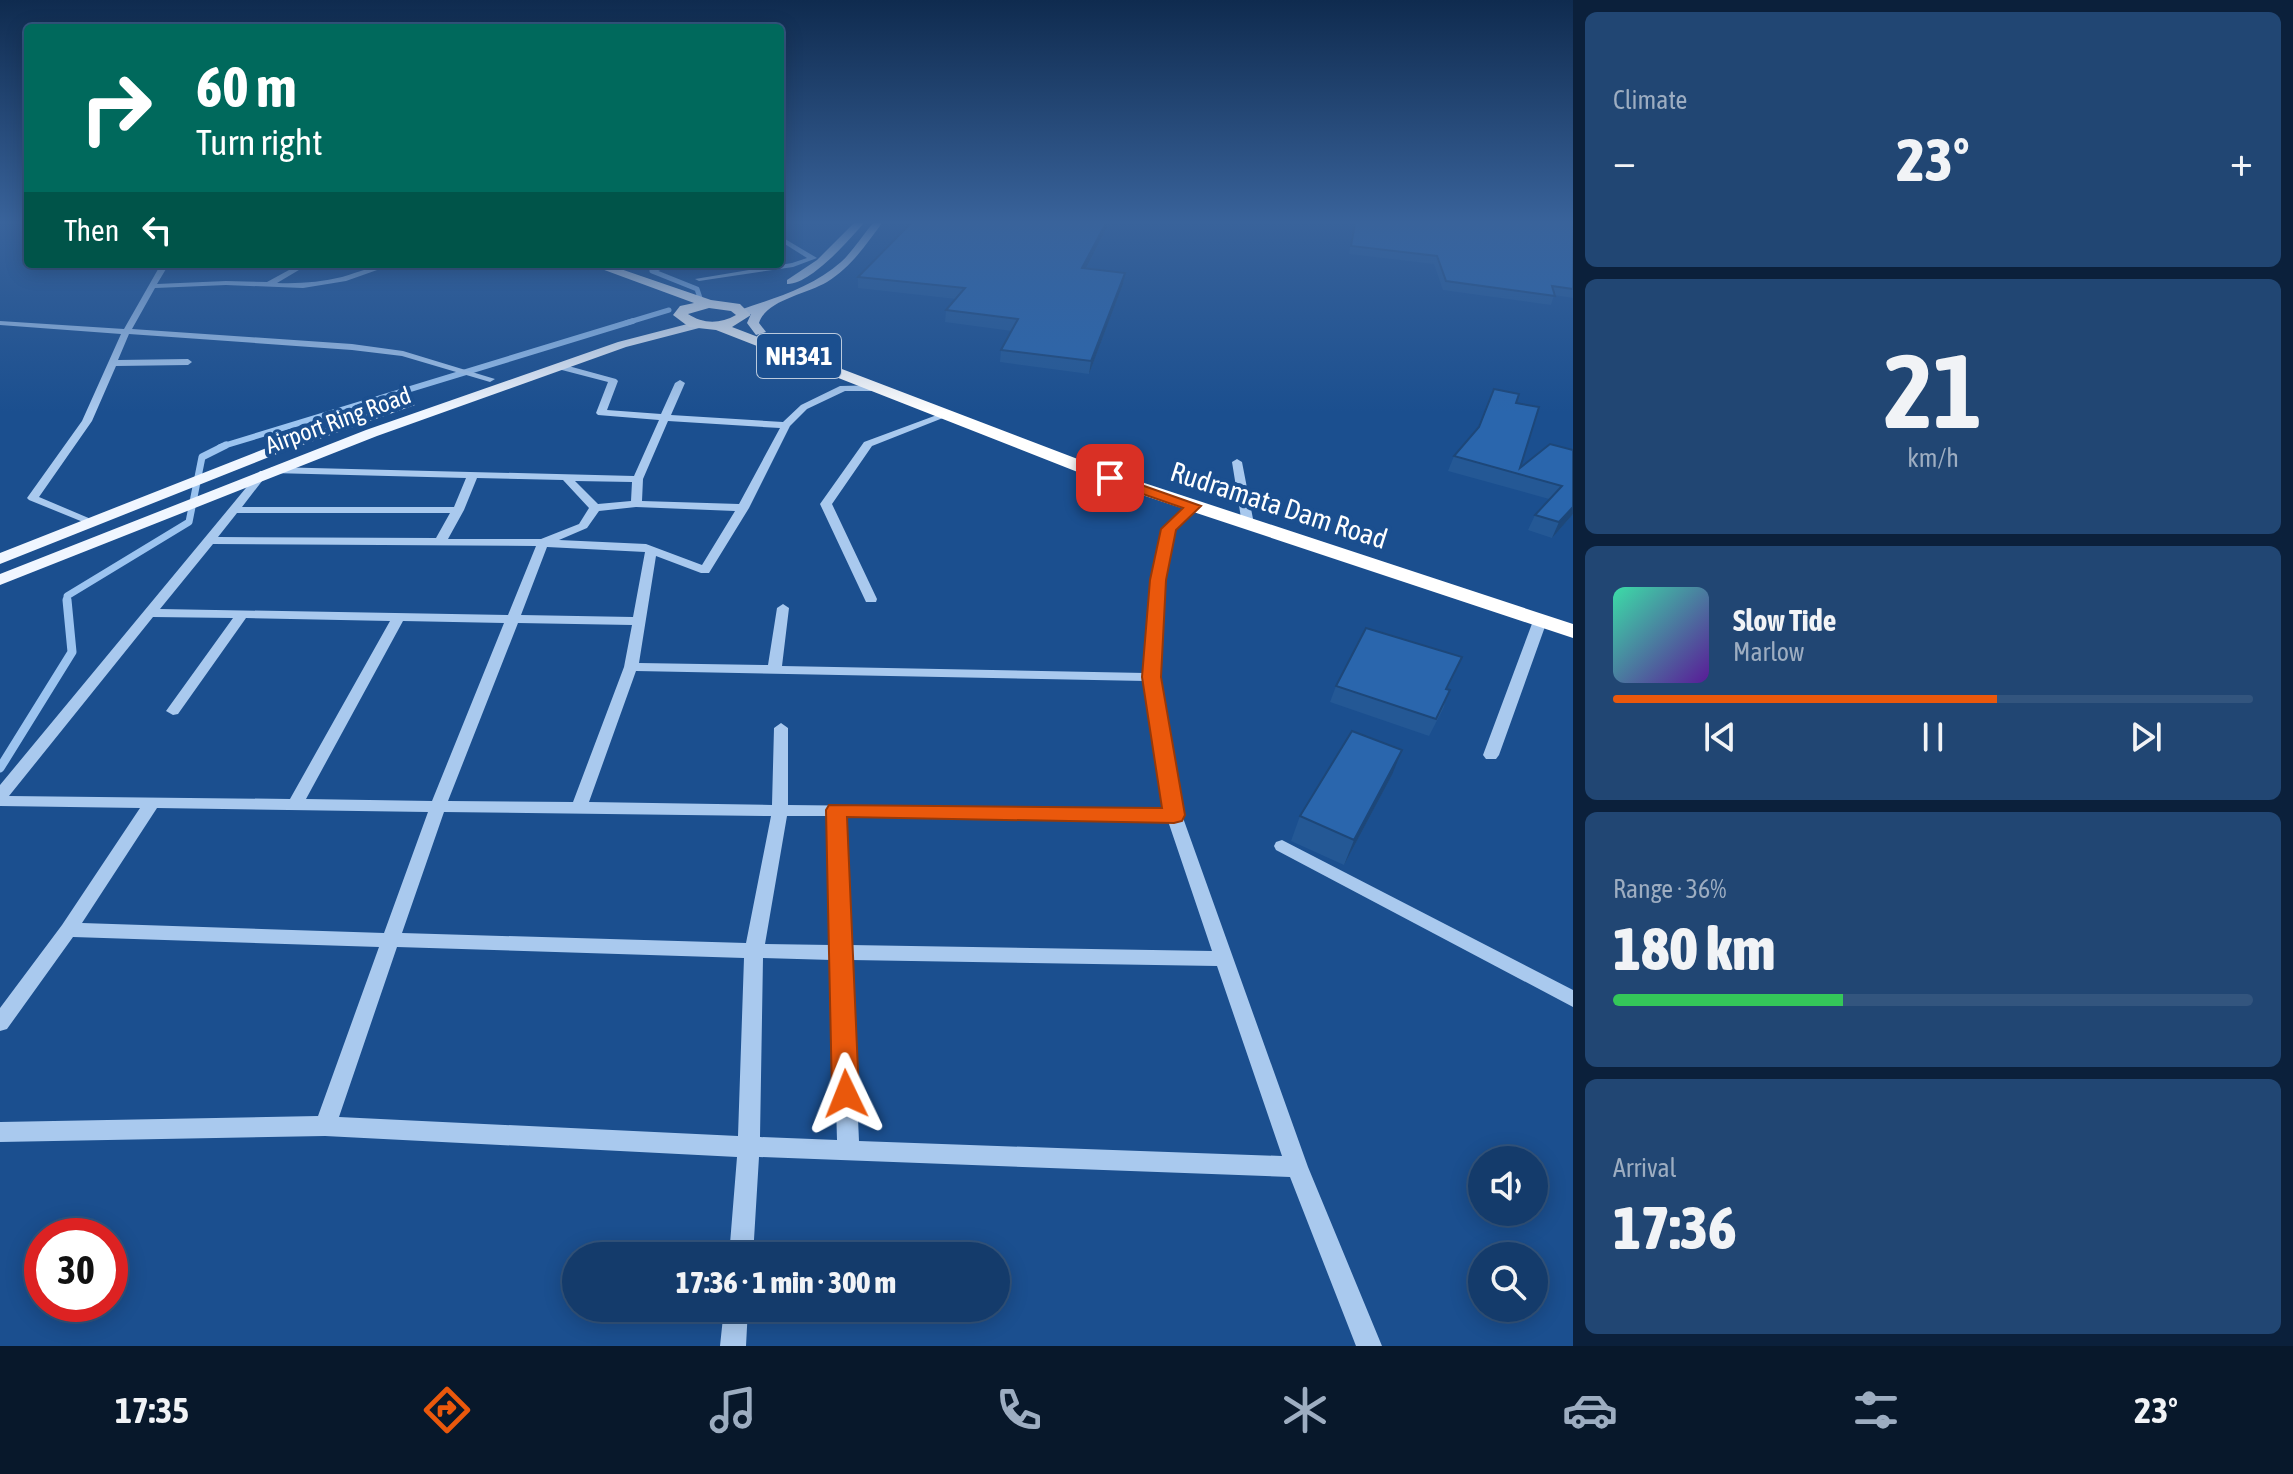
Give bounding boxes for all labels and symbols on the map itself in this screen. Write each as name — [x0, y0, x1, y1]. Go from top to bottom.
road number: NH341 — [757, 334, 841, 378]
street label: Airport Ring Road — [262, 381, 414, 459]
pin — [1076, 444, 1144, 512]
street label: Rudramata Dam Road — [1167, 455, 1391, 555]
position arrow — [804, 1052, 888, 1136]
speed limit sign: 30 — [24, 1218, 128, 1322]

